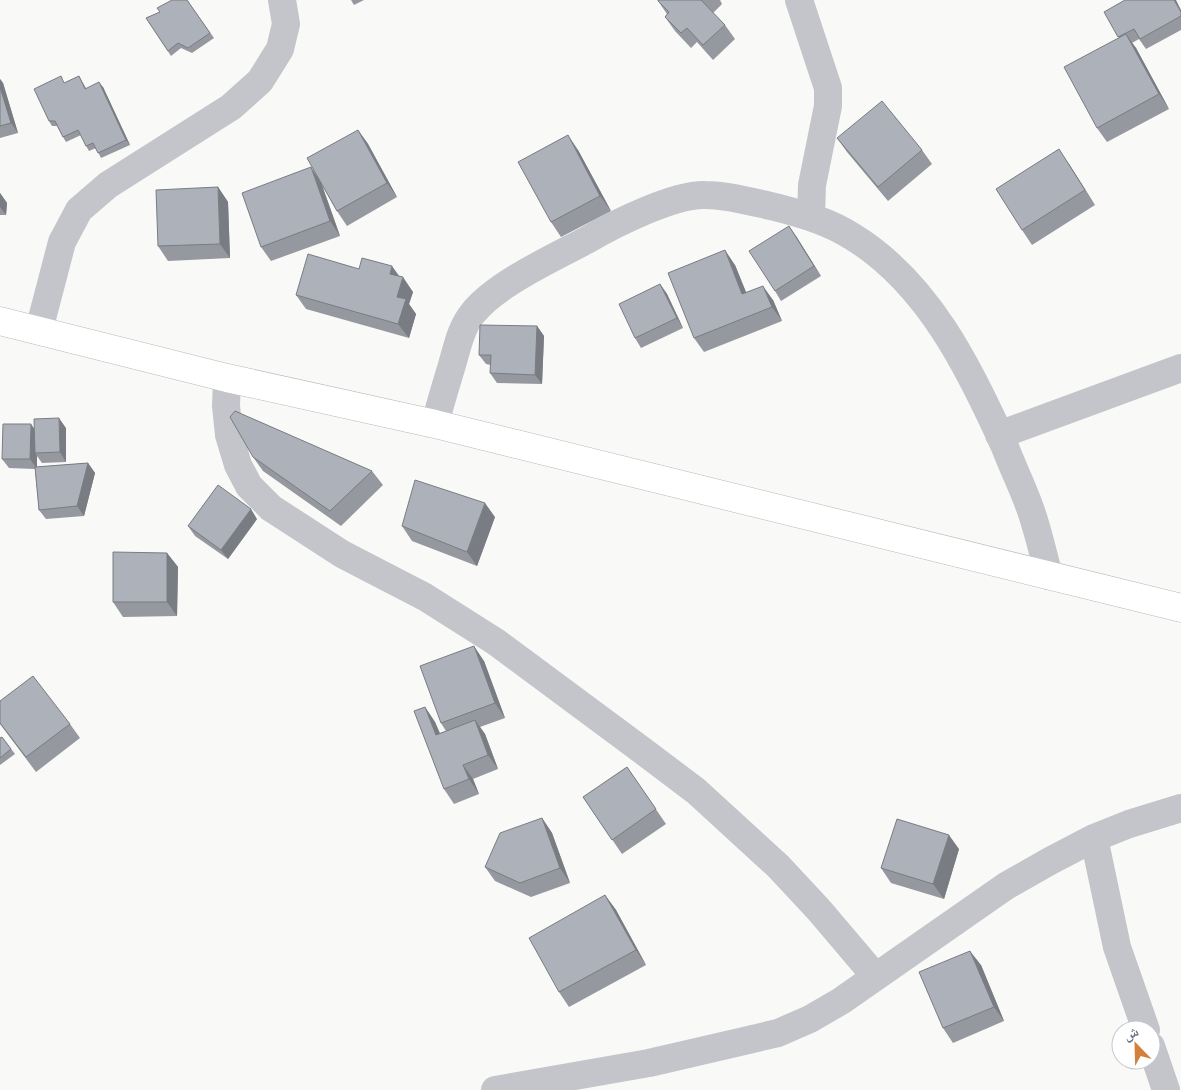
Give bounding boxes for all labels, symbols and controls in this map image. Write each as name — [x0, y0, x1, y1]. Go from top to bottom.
north arrow — [1111, 1020, 1161, 1070]
text: ش — [1121, 1022, 1141, 1044]

